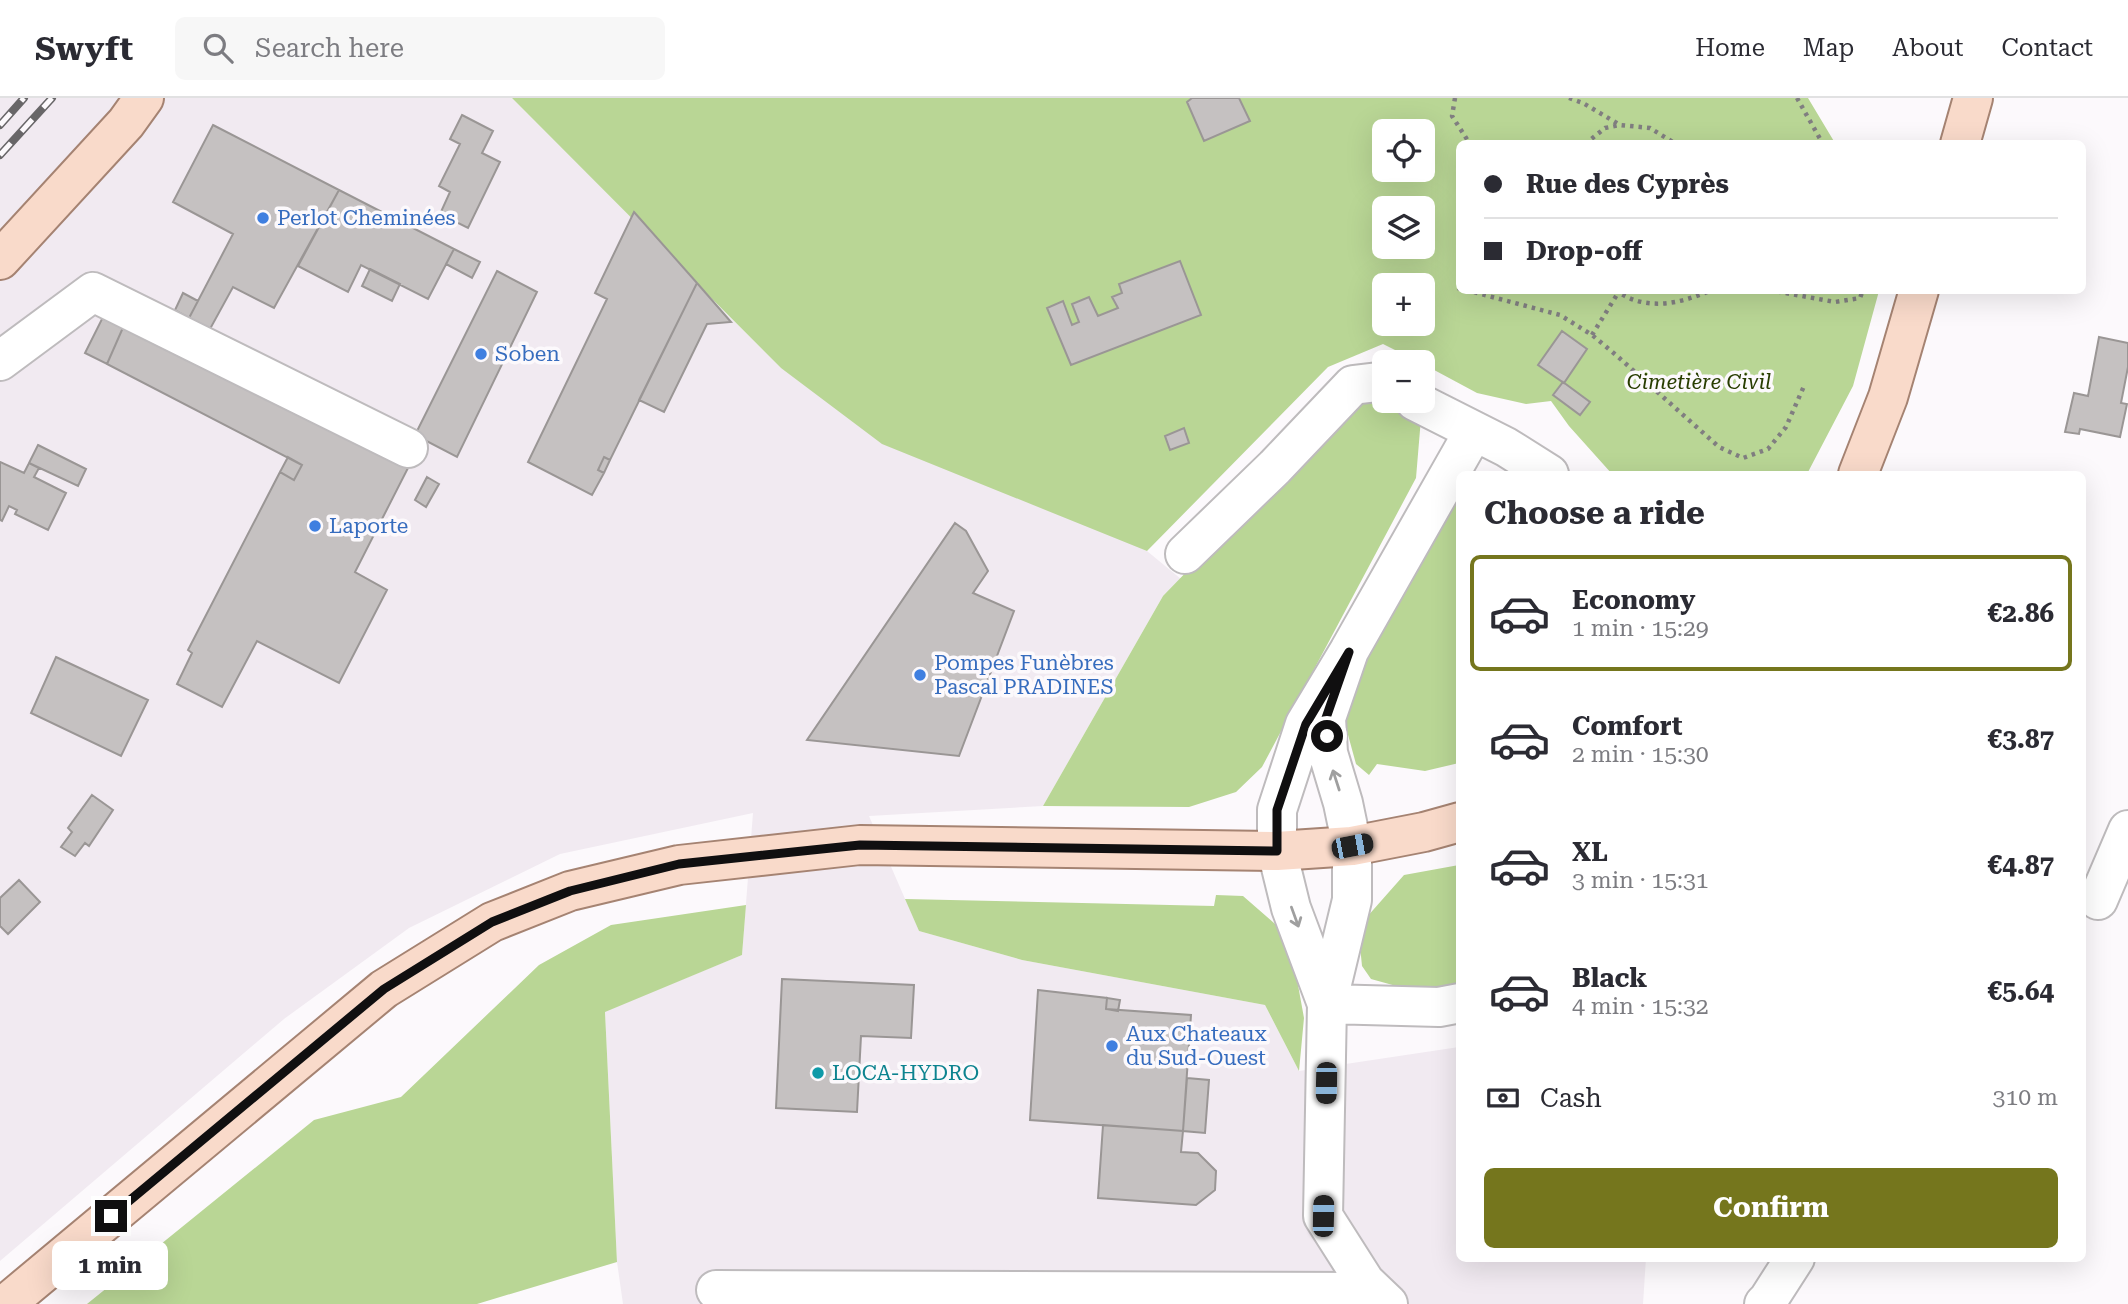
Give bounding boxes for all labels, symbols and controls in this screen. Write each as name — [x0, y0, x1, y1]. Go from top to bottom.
search box — [175, 17, 665, 80]
text: Swyft — [35, 29, 133, 68]
icon: search — [199, 29, 237, 67]
text: Search here — [255, 33, 404, 63]
text: Home — [1695, 34, 1765, 62]
text: Map — [1803, 34, 1854, 62]
text: About — [1892, 34, 1963, 62]
text: Contact — [2001, 34, 2093, 62]
map controls — [1372, 119, 1435, 413]
button: locate — [1372, 119, 1435, 182]
text: Rue des Cyprès — [1526, 169, 1729, 199]
button: layers — [1372, 196, 1435, 259]
place label: Perlot Cheminées — [277, 206, 455, 230]
marker: Perlot Cheminées — [255, 210, 271, 226]
text: Drop-off — [1526, 236, 1642, 266]
button: + — [1372, 273, 1435, 336]
place label: Soben — [495, 342, 560, 366]
marker: Soben — [473, 346, 489, 362]
button: − — [1372, 350, 1435, 413]
park label: Cimetière Civil — [1627, 370, 1771, 394]
text: Choose a ride — [1484, 494, 1705, 532]
place label: Laporte — [329, 514, 408, 538]
marker: Laporte — [307, 518, 323, 534]
icon: car — [1488, 582, 1551, 645]
text: Economy — [1572, 585, 1695, 615]
text: €2.86 — [1988, 598, 2054, 628]
text: 1 min · 15:29 — [1572, 615, 1709, 642]
place label: Pompes Funèbres Pascal PRADINES — [934, 651, 1114, 699]
marker: Pompes Funèbres Pascal PRADINES — [912, 667, 928, 683]
icon: car — [1488, 708, 1551, 771]
text: Comfort — [1572, 711, 1682, 741]
route start — [1311, 720, 1343, 752]
text: €3.87 — [1988, 724, 2054, 754]
text: 2 min · 15:30 — [1572, 741, 1709, 768]
one-way arrow — [1329, 769, 1342, 791]
car — [1330, 832, 1375, 860]
icon: car — [1488, 834, 1551, 897]
text: XL — [1572, 837, 1608, 867]
text: €4.87 — [1988, 850, 2054, 880]
text: 3 min · 15:31 — [1572, 867, 1709, 894]
one-way arrow — [1289, 905, 1302, 927]
icon: car — [1488, 960, 1551, 1023]
text: Black — [1572, 963, 1647, 993]
text: €5.64 — [1988, 976, 2054, 1006]
text: 4 min · 15:32 — [1572, 993, 1709, 1020]
place label: Aux Chateaux du Sud-Ouest — [1126, 1022, 1267, 1070]
marker: Aux Chateaux du Sud-Ouest — [1104, 1038, 1120, 1054]
place label: LOCA-HYDRO — [832, 1061, 979, 1085]
car — [1316, 1062, 1337, 1104]
marker: LOCA-HYDRO — [810, 1065, 826, 1081]
icon: cash — [1484, 1079, 1522, 1117]
text: Cash — [1540, 1083, 1602, 1113]
text: 310 m — [1993, 1084, 2058, 1111]
button: Confirm — [1484, 1168, 2058, 1248]
car — [1313, 1195, 1334, 1237]
route end — [95, 1200, 127, 1232]
callout: 1 min — [53, 1240, 169, 1290]
text: 1 min — [78, 1252, 142, 1279]

